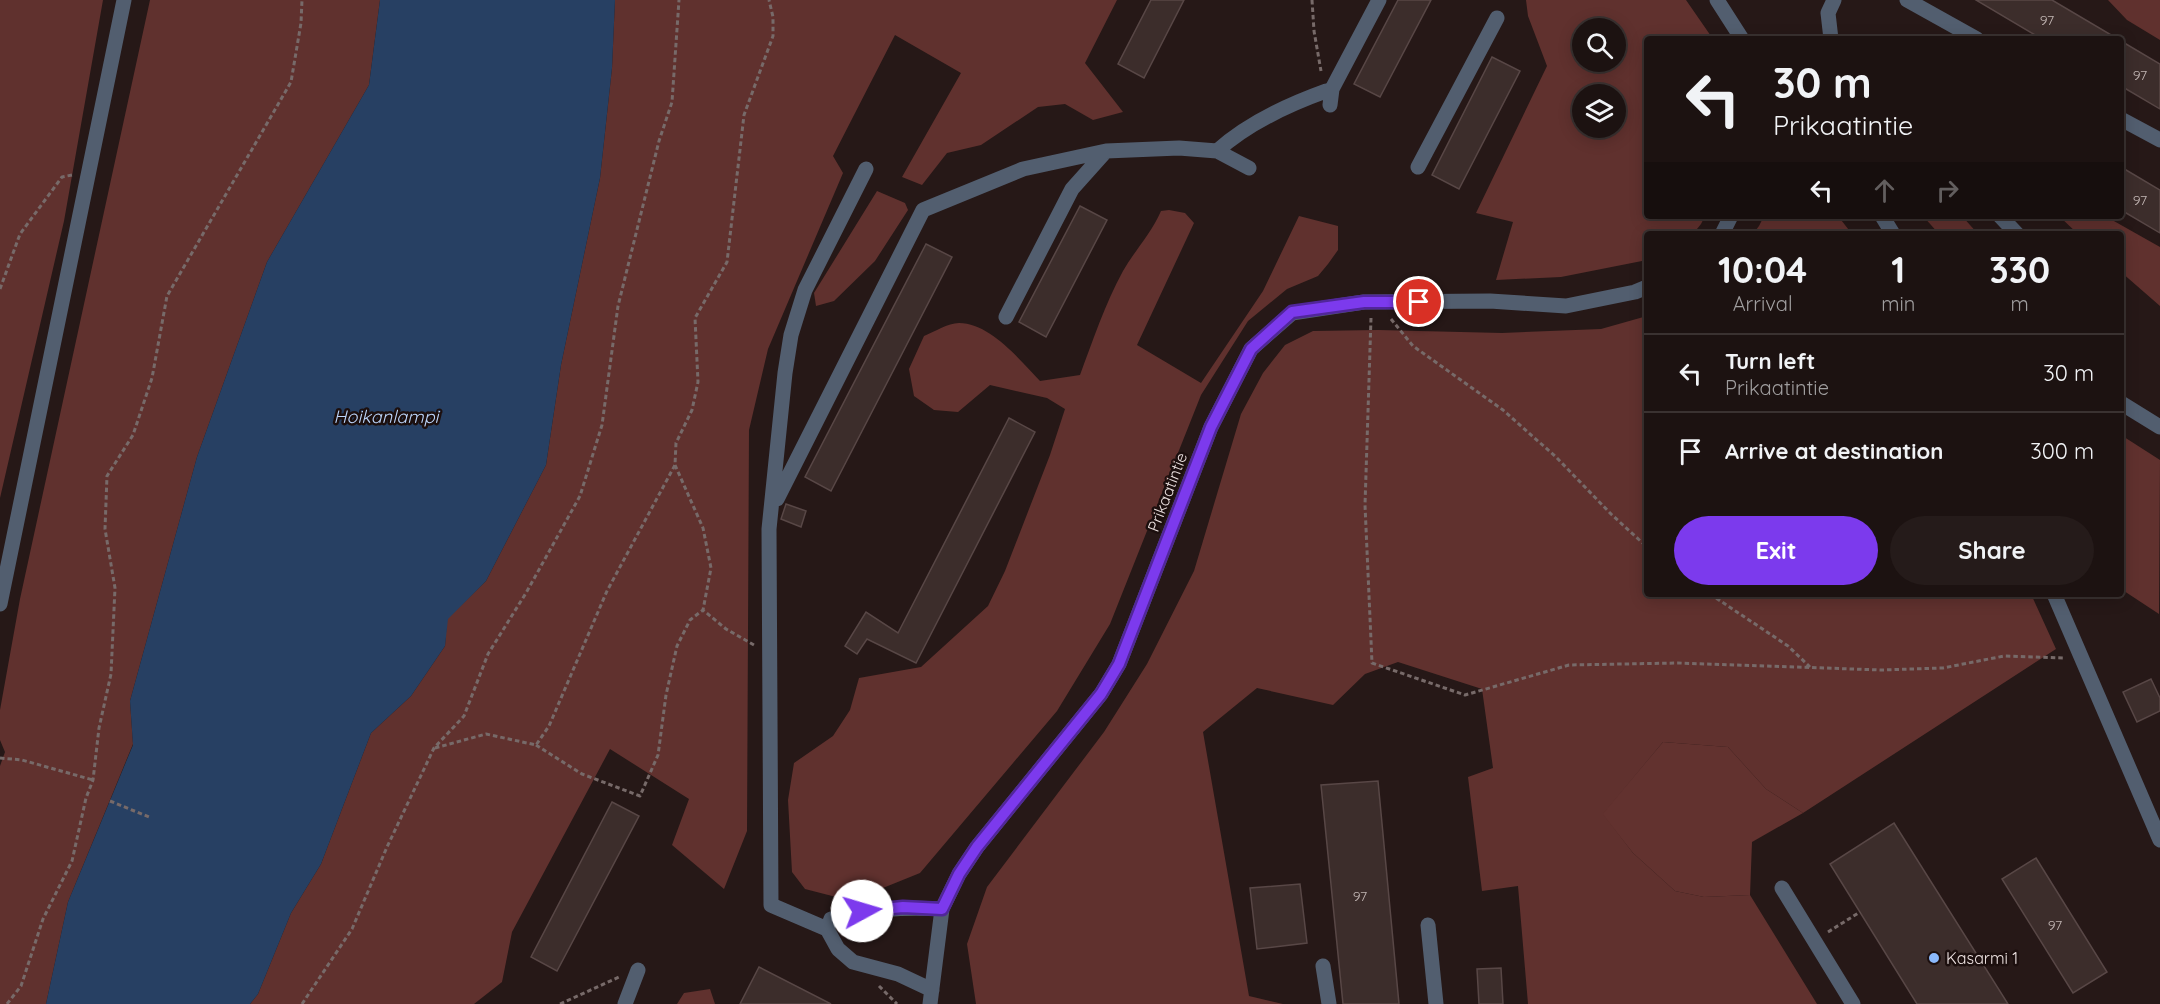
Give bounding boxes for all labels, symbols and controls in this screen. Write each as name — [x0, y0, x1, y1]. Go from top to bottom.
house number: 97 — [2040, 11, 2054, 29]
map controls — [1572, 18, 1626, 138]
button: search — [1572, 18, 1626, 72]
text: 30 m — [1773, 56, 1872, 109]
icon: left — [1674, 60, 1752, 138]
house number: 97 — [2133, 66, 2147, 84]
button: layers — [1572, 84, 1626, 138]
text: Prikaatintie — [1773, 108, 1913, 142]
icon: left — [1805, 174, 1838, 207]
icon: ahead — [1868, 174, 1901, 207]
icon: right — [1931, 174, 1964, 207]
house number: 97 — [2133, 191, 2147, 209]
text: 10:04 — [1718, 247, 1807, 292]
text: 1 — [1891, 247, 1905, 292]
text: 330 — [1989, 247, 2050, 292]
pin — [1393, 276, 1444, 327]
icon: arrive — [1402, 285, 1435, 318]
text: Arrival — [1733, 291, 1793, 316]
text: min — [1881, 291, 1915, 316]
text: m — [2010, 291, 2029, 316]
text: Turn left — [1725, 347, 1815, 375]
icon: left — [1674, 357, 1707, 390]
text: 30 m — [2043, 359, 2094, 387]
text: Prikaatintie — [1725, 375, 1829, 400]
water label: Hoikanlampi — [334, 405, 441, 428]
icon: arrive — [1674, 435, 1707, 468]
text: Arrive at destination — [1725, 437, 1943, 465]
text: 300 m — [2030, 437, 2094, 465]
street label: Prikaatintie — [1143, 450, 1191, 534]
button: Exit — [1674, 516, 1878, 585]
button: Share — [1890, 516, 2094, 585]
position arrow — [830, 879, 894, 943]
house number: 97 — [1353, 887, 1367, 905]
house number: 97 — [2048, 916, 2062, 934]
place label: Kasarmi 1 — [1946, 948, 2018, 968]
marker: Kasarmi 1 — [1927, 951, 1941, 965]

